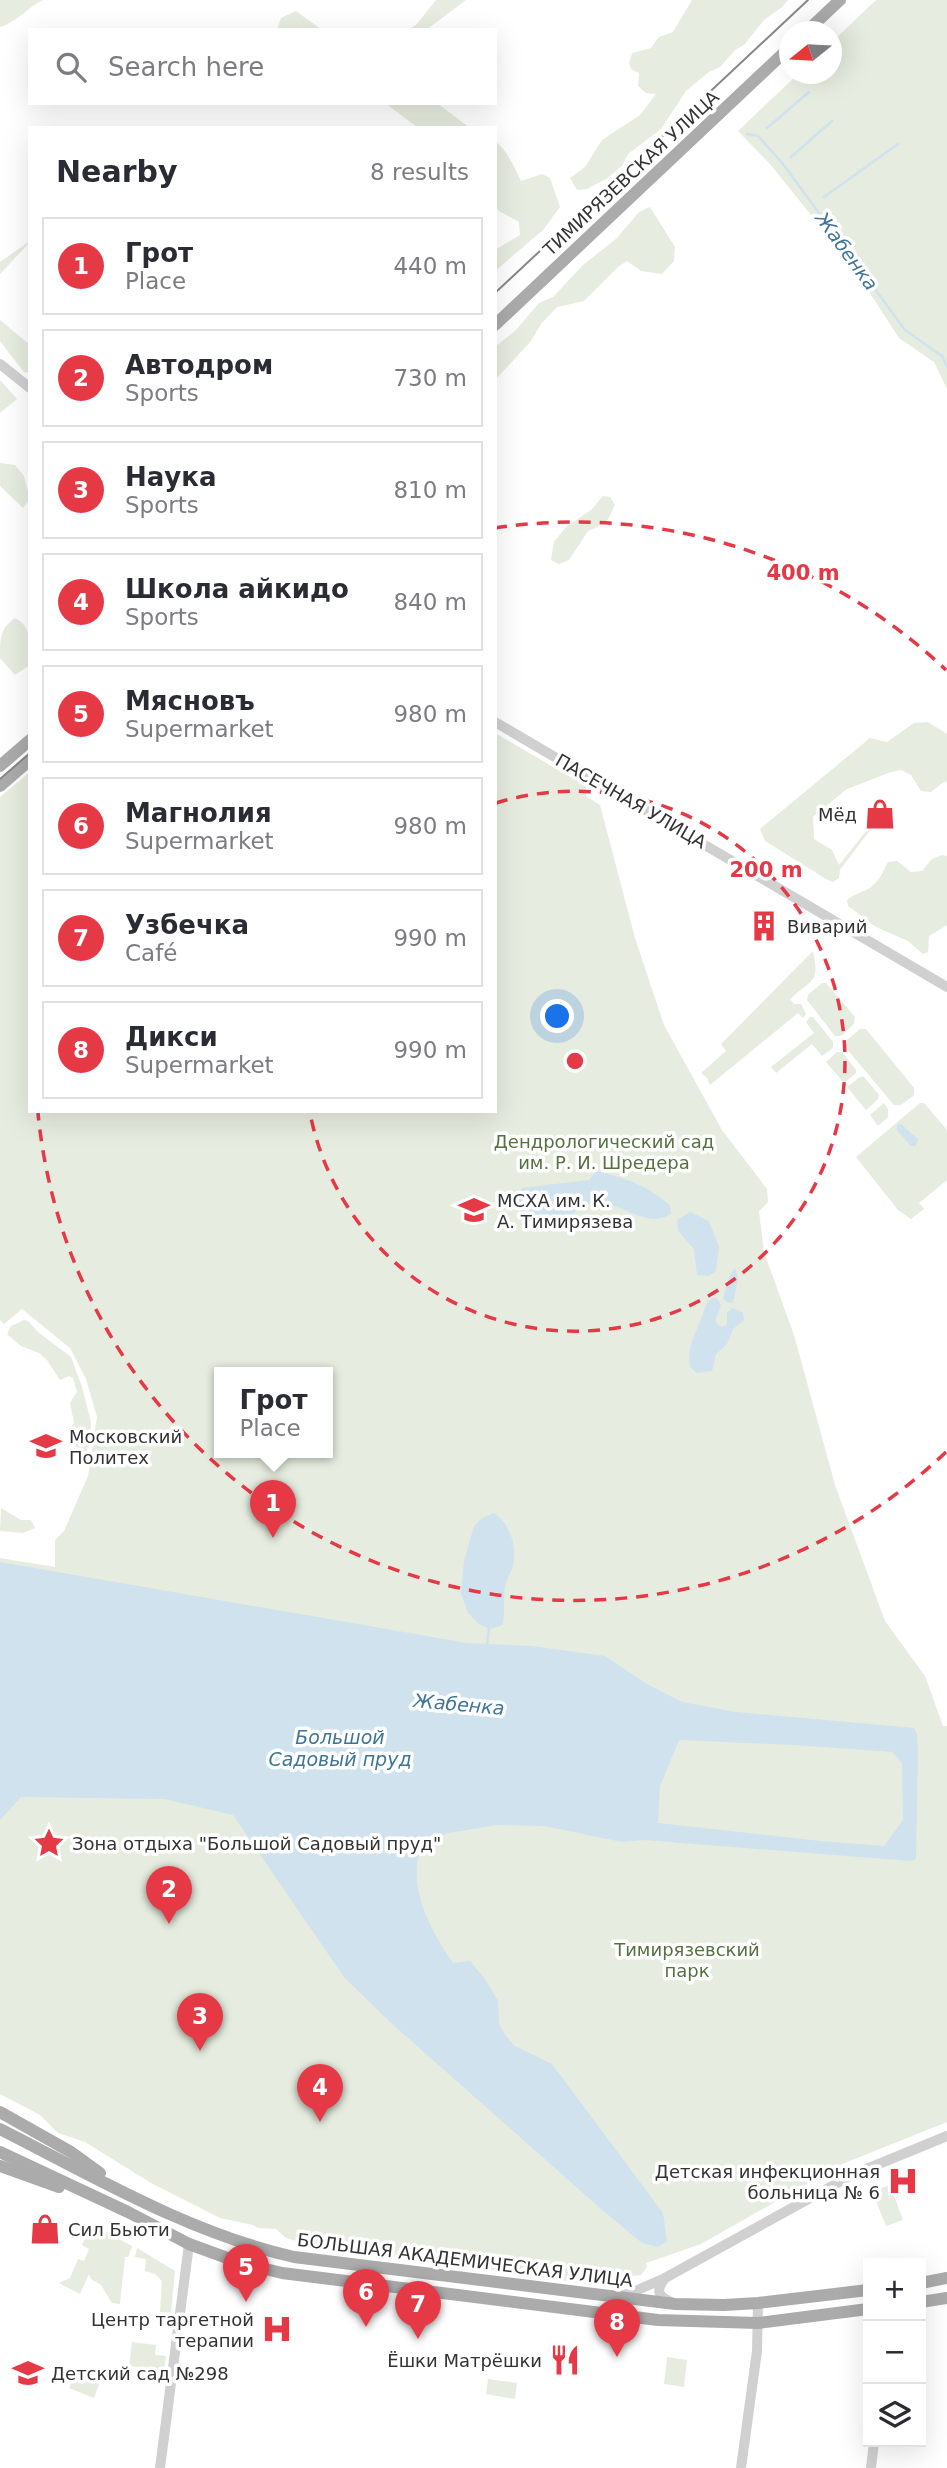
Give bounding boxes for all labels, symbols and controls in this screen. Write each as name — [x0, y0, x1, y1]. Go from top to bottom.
north arrow — [779, 21, 842, 84]
search box — [28, 28, 497, 105]
icon: search — [52, 48, 90, 86]
text: Search here — [108, 52, 264, 82]
street label: ТИМИРЯЗЕВСКАЯ УЛИЦА — [538, 86, 724, 261]
text: Nearby — [56, 154, 178, 189]
text: 8 results — [370, 159, 469, 185]
water label: Жабенка — [811, 207, 883, 294]
text: Грот — [125, 238, 193, 268]
text: 1 — [73, 253, 89, 279]
text: 440 m — [393, 253, 467, 279]
text: Place — [125, 268, 186, 294]
text: Автодром — [125, 350, 273, 380]
text: 2 — [73, 365, 89, 391]
text: 730 m — [393, 365, 467, 391]
text: Sports — [125, 380, 199, 406]
text: Наука — [125, 462, 216, 492]
text: 3 — [73, 477, 89, 503]
text: 810 m — [393, 477, 467, 503]
text: Sports — [125, 492, 199, 518]
text: 400 m — [766, 561, 840, 585]
text: Школа айкидо — [125, 574, 349, 604]
text: 4 — [73, 589, 89, 615]
text: 840 m — [393, 589, 467, 615]
text: Sports — [125, 604, 199, 630]
text: Мясновъ — [125, 686, 255, 716]
text: 5 — [73, 701, 89, 727]
text: 980 m — [393, 701, 467, 727]
text: Supermarket — [125, 716, 274, 742]
street label: ПАСЕЧНАЯ УЛИЦА — [552, 749, 711, 853]
shop icon: Мёд — [863, 797, 897, 831]
text: Магнолия — [125, 798, 272, 828]
place label: Мёд — [818, 804, 857, 825]
text: 6 — [73, 813, 89, 839]
text: 980 m — [393, 813, 467, 839]
text: Supermarket — [125, 828, 274, 854]
text: 200 m — [729, 858, 803, 882]
building icon: Виварий — [747, 909, 781, 943]
text: Узбечка — [125, 910, 249, 940]
place label: Виварий — [787, 916, 868, 937]
text: 7 — [73, 925, 89, 951]
text: 990 m — [393, 925, 467, 951]
text: Café — [125, 940, 177, 966]
your location — [540, 999, 574, 1033]
text: Дикси — [125, 1022, 218, 1052]
text: 8 — [73, 1037, 89, 1063]
text: 990 m — [393, 1037, 467, 1063]
centre of rings — [563, 1049, 587, 1073]
text: Supermarket — [125, 1052, 274, 1078]
park label: Дендрологический сад им. Р. И. Шредера — [494, 1131, 714, 1173]
place label: МСХА им. К. А. Тимирязева — [497, 1190, 633, 1232]
school or university icon: МСХА им. К. А. Тимирязева — [457, 1193, 491, 1227]
popup — [214, 1367, 333, 1458]
text: Грот — [239, 1385, 308, 1415]
text: Place — [239, 1415, 301, 1441]
place label: Московский Политех — [69, 1426, 182, 1468]
school or university icon: Московский Политех — [29, 1429, 63, 1463]
pin: 1 — [250, 1480, 296, 1538]
water label: Жабенка — [412, 1689, 505, 1719]
water label: Большой Садовый пруд — [268, 1726, 412, 1770]
place icon: Зона отдыха "Большой Садовый пруд" — [32, 1826, 66, 1860]
place label: Зона отдыха "Большой Садовый пруд" — [72, 1833, 441, 1854]
pin: 2 — [146, 1866, 192, 1924]
park label: Тимирязевский парк — [613, 1939, 760, 1981]
pin: 3 — [177, 1993, 223, 2051]
pin: 4 — [297, 2064, 343, 2122]
place label: Детская инфекционная больница № 6 — [655, 2161, 880, 2203]
hospital icon: Детская инфекционная больница № 6 — [886, 2164, 920, 2198]
shop icon: Сил Бьюти — [28, 2212, 62, 2246]
place label: Сил Бьюти — [68, 2219, 170, 2240]
street label: БОЛЬШАЯ АКАДЕМИЧЕСКАЯ УЛИЦА — [296, 2229, 635, 2291]
pin: 5 — [223, 2244, 269, 2302]
map controls — [863, 2258, 926, 2447]
button: + — [863, 2258, 926, 2321]
pin: 6 — [343, 2269, 389, 2327]
pin: 7 — [395, 2281, 441, 2339]
pin: 8 — [594, 2299, 640, 2357]
place label: Центр таргетной терапии — [91, 2309, 254, 2351]
hospital icon: Центр таргетной терапии — [260, 2312, 294, 2346]
button: − — [863, 2321, 926, 2384]
restaurant icon: Ёшки Матрёшки — [548, 2343, 582, 2377]
place label: Ёшки Матрёшки — [387, 2350, 542, 2371]
school or university icon: Детский сад №298 — [11, 2356, 45, 2390]
place label: Детский сад №298 — [51, 2363, 229, 2384]
button: layers — [863, 2384, 926, 2447]

